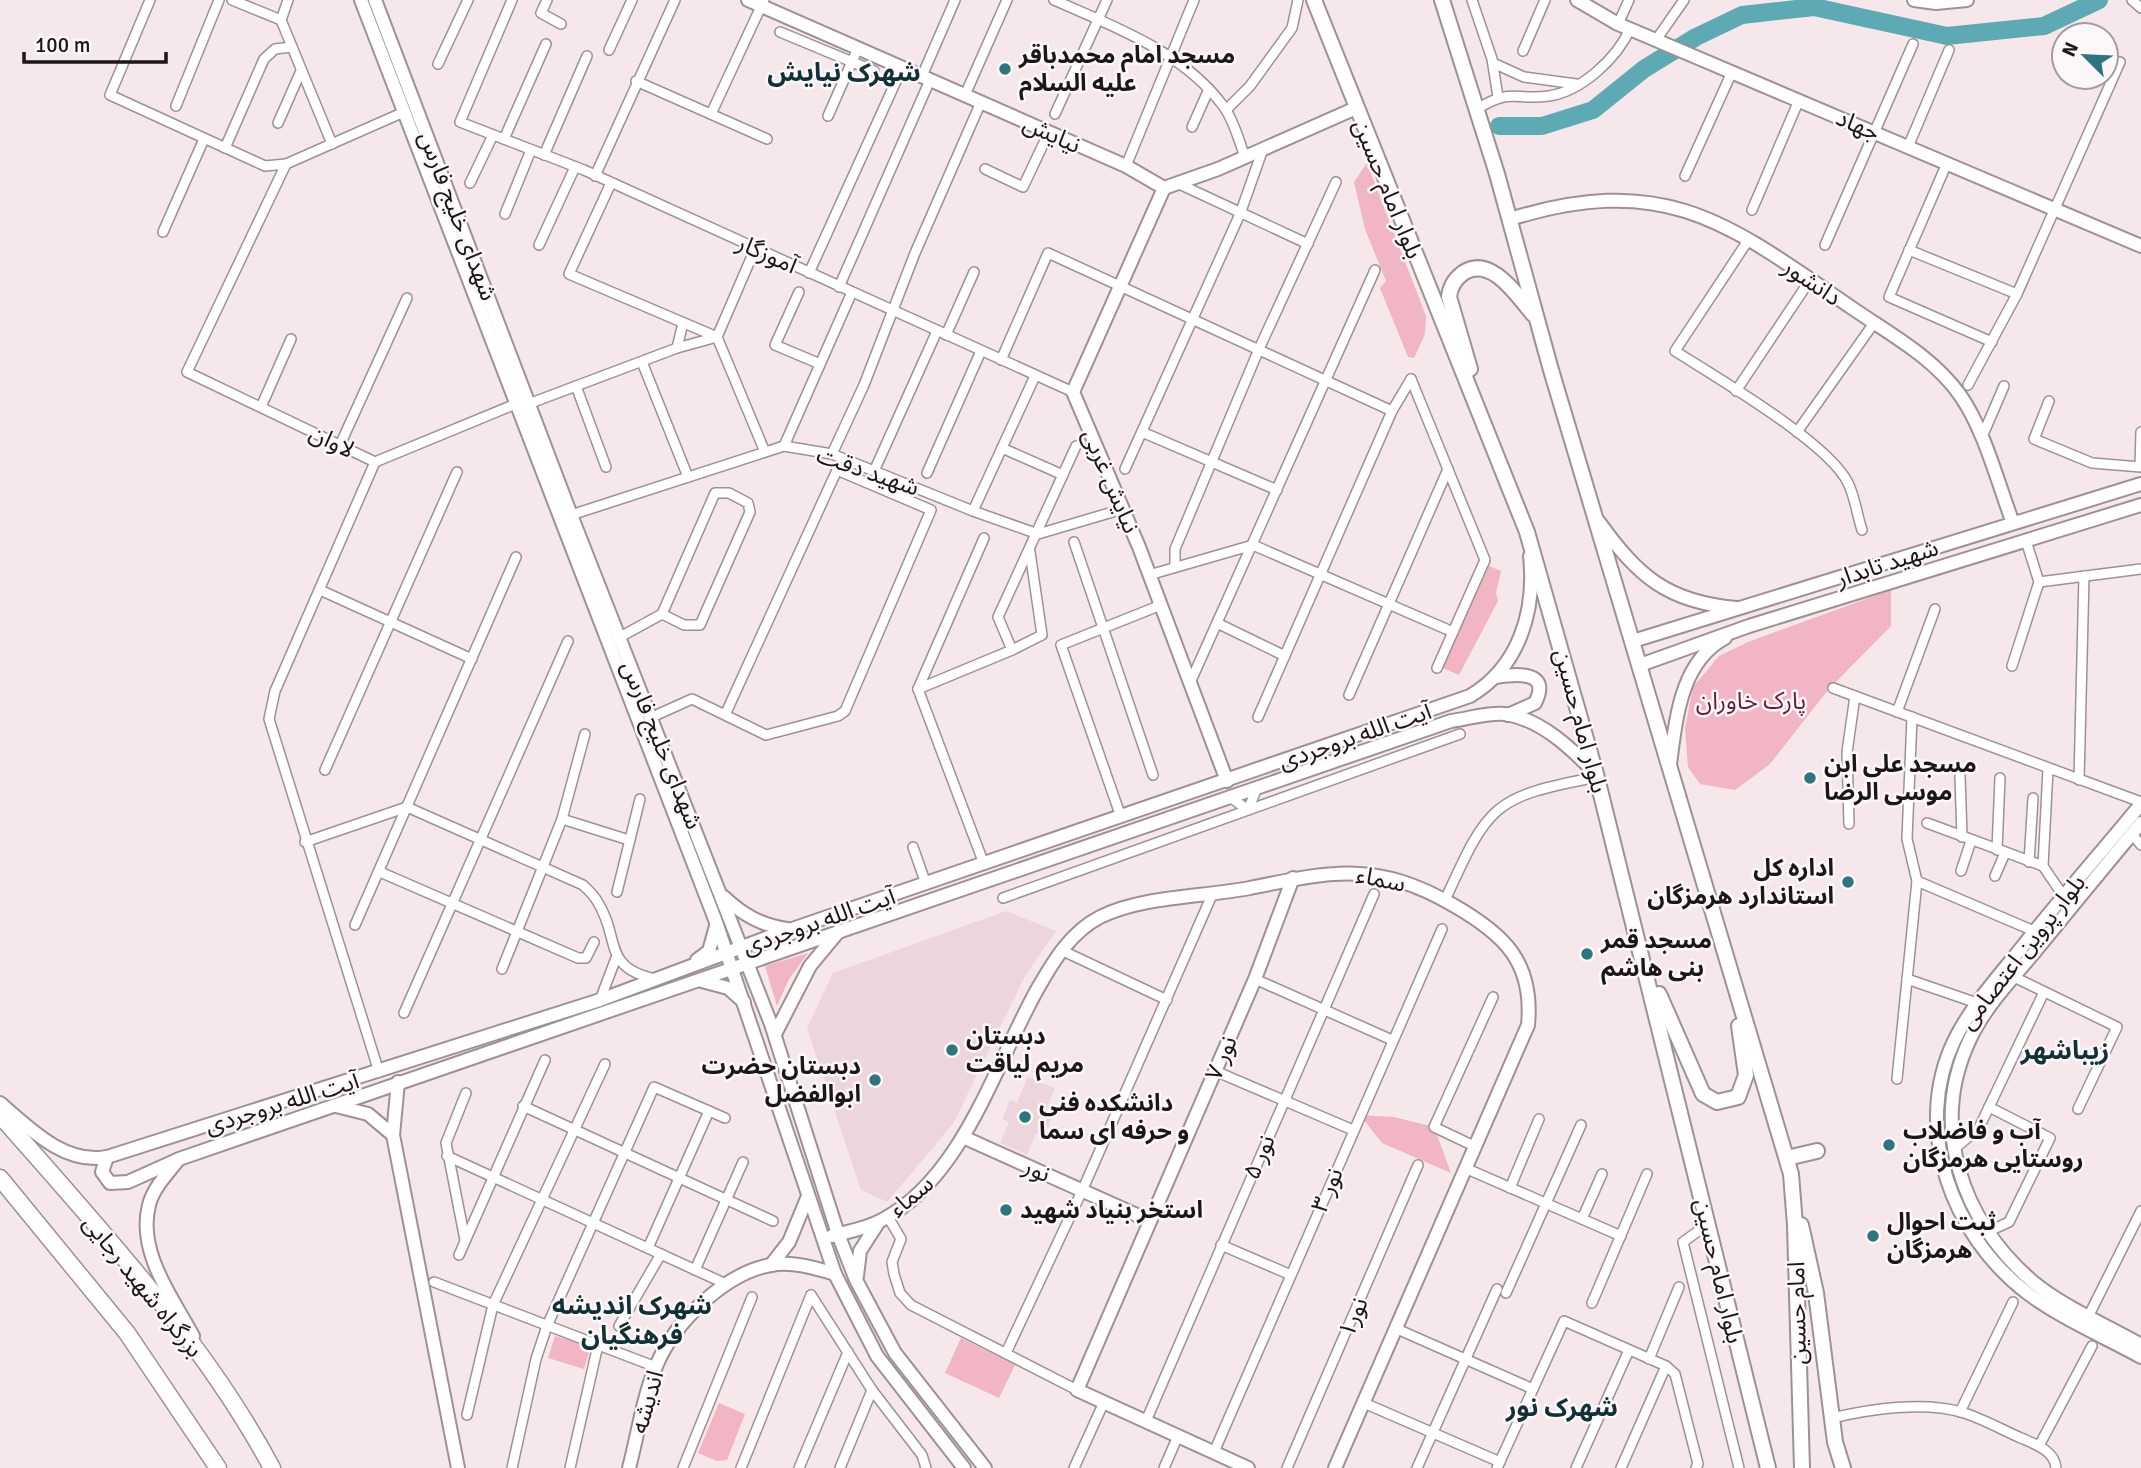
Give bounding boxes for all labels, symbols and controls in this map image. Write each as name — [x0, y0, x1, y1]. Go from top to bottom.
scale bar — [24, 21, 166, 65]
north arrow — [2050, 21, 2120, 91]
text: 100 m — [35, 32, 90, 58]
text: N — [2057, 39, 2084, 60]
place label: مسجد امام محمدباقر علیه السلام — [1018, 40, 1235, 101]
district label: شهرک نیایش — [767, 57, 921, 89]
marker: مسجد امام محمدباقر علیه السلام — [997, 61, 1013, 77]
street label: جهاد — [1832, 102, 1884, 148]
street label: نیایش — [1018, 108, 1086, 160]
street label: بلوار امام حسین — [1344, 115, 1430, 264]
street label: شهدای خلیج فارس — [410, 127, 504, 306]
street label: آموزگار — [731, 227, 803, 281]
street label: دانشور — [1776, 251, 1847, 312]
street label: لاوان — [304, 417, 360, 465]
street label: نیایش غربی — [1076, 424, 1146, 538]
street label: شهید دقت — [813, 439, 923, 503]
street label: شهید تابدار — [1831, 532, 1942, 594]
street label: بلوار امام حسین — [1544, 646, 1615, 797]
street label: شهدای خلیج فارس — [613, 656, 709, 834]
park label: پارک خاوران — [1696, 686, 1806, 716]
street label: آیت الله بروجردی — [1275, 695, 1436, 776]
place label: مسجد علی ابن موسی الرضا — [1824, 749, 1977, 807]
marker: مسجد علی ابن موسی الرضا — [1802, 770, 1818, 786]
place label: اداره کل استاندارد هرمزگان — [1647, 853, 1834, 911]
street label: سماء — [1354, 859, 1408, 899]
street label: بلوار پروین اعتصامی — [1952, 868, 2092, 1036]
marker: اداره کل استاندارد هرمزگان — [1840, 874, 1856, 890]
street label: آیت الله بروجردی — [739, 880, 900, 961]
place label: مسجد قمر بنی هاشم — [1600, 925, 1712, 985]
marker: مسجد قمر بنی هاشم — [1579, 946, 1595, 962]
place label: دبستان مریم لیاقت — [966, 1021, 1084, 1081]
street label: نور ۷ — [1198, 1031, 1244, 1085]
district label: زیباشهر — [2020, 1035, 2109, 1067]
marker: دبستان مریم لیاقت — [944, 1042, 960, 1058]
place label: دبستان حضرت ابوالفضل — [701, 1051, 861, 1109]
street label: آیت الله بروجردی — [201, 1065, 364, 1141]
marker: دبستان حضرت ابوالفضل — [867, 1072, 883, 1088]
place label: دانشکده فنی و حرفه ای سما — [1039, 1088, 1189, 1146]
marker: دانشکده فنی و حرفه ای سما — [1017, 1109, 1033, 1125]
place label: آب و فاضلاب روستایی هرمزگان — [1903, 1116, 2083, 1174]
street label: نور ۵ — [1236, 1130, 1282, 1184]
marker: آب و فاضلاب روستایی هرمزگان — [1881, 1137, 1897, 1153]
street label: نور — [1018, 1150, 1055, 1189]
street label: نور ۳ — [1304, 1163, 1350, 1217]
street label: سماء — [882, 1169, 940, 1223]
place label: استخر بنیاد شهید — [1020, 1195, 1203, 1225]
street label: بلوار امام حسین — [1685, 1196, 1750, 1347]
marker: استخر بنیاد شهید — [998, 1202, 1014, 1218]
place label: ثبت احوال هرمزگان — [1887, 1207, 1996, 1265]
street label: بزرگراه شهید رجایی — [76, 1209, 210, 1363]
marker: ثبت احوال هرمزگان — [1865, 1228, 1881, 1244]
street label: امام حسین — [1781, 1261, 1816, 1365]
district label: شهرک اندیشه فرهنگیان — [552, 1290, 712, 1352]
street label: نور۱ — [1331, 1293, 1375, 1341]
street label: اندیشه — [624, 1367, 670, 1437]
district label: شهرک نور — [1505, 1392, 1618, 1424]

